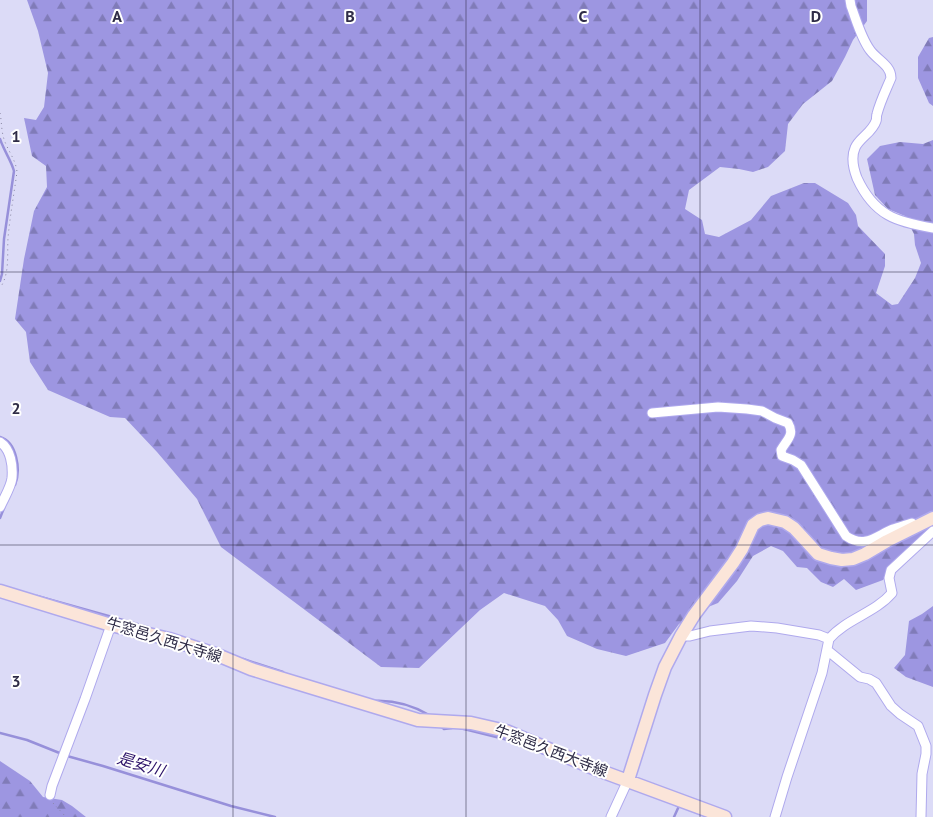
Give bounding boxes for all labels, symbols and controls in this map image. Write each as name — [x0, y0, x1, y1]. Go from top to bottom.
text: A — [112, 6, 122, 26]
text: B — [345, 6, 355, 26]
text: C — [579, 6, 588, 26]
text: D — [811, 6, 821, 26]
text: 1 — [11, 126, 21, 146]
text: 2 — [11, 398, 21, 418]
street label: 牛窓邑久西大寺線 — [104, 613, 224, 666]
text: 3 — [11, 671, 21, 691]
street label: 牛窓邑久西大寺線 — [492, 720, 611, 781]
water label: 是安川 — [115, 747, 169, 781]

